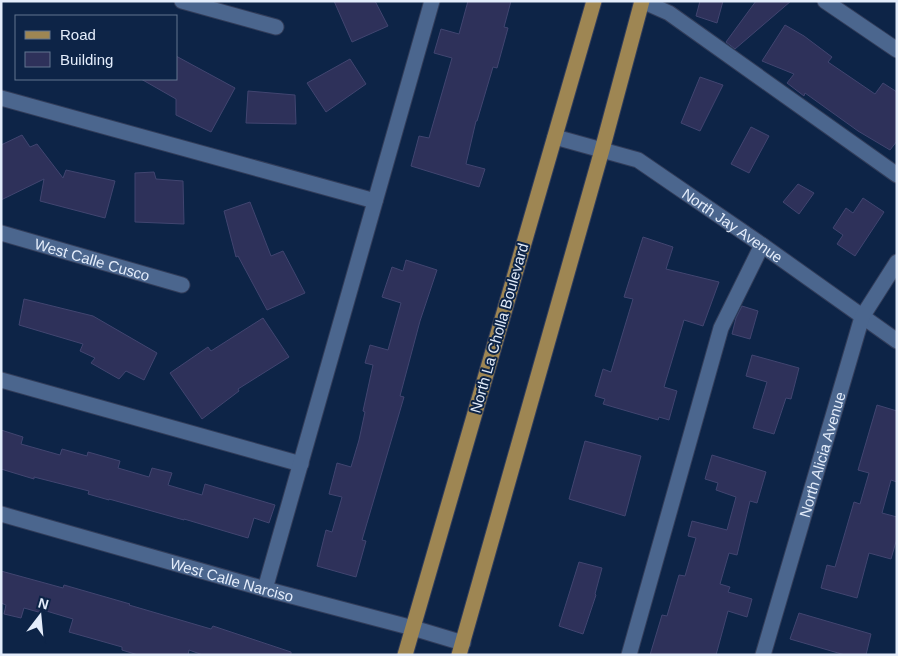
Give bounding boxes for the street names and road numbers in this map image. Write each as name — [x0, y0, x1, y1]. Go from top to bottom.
street label: North Jay Avenue — [679, 185, 786, 266]
street label: West Calle Cusco — [33, 235, 152, 284]
street label: North La Cholla Boulevard — [467, 241, 531, 415]
street label: North Alicia Avenue — [795, 390, 848, 519]
street label: West Calle Narciso — [168, 554, 295, 605]

